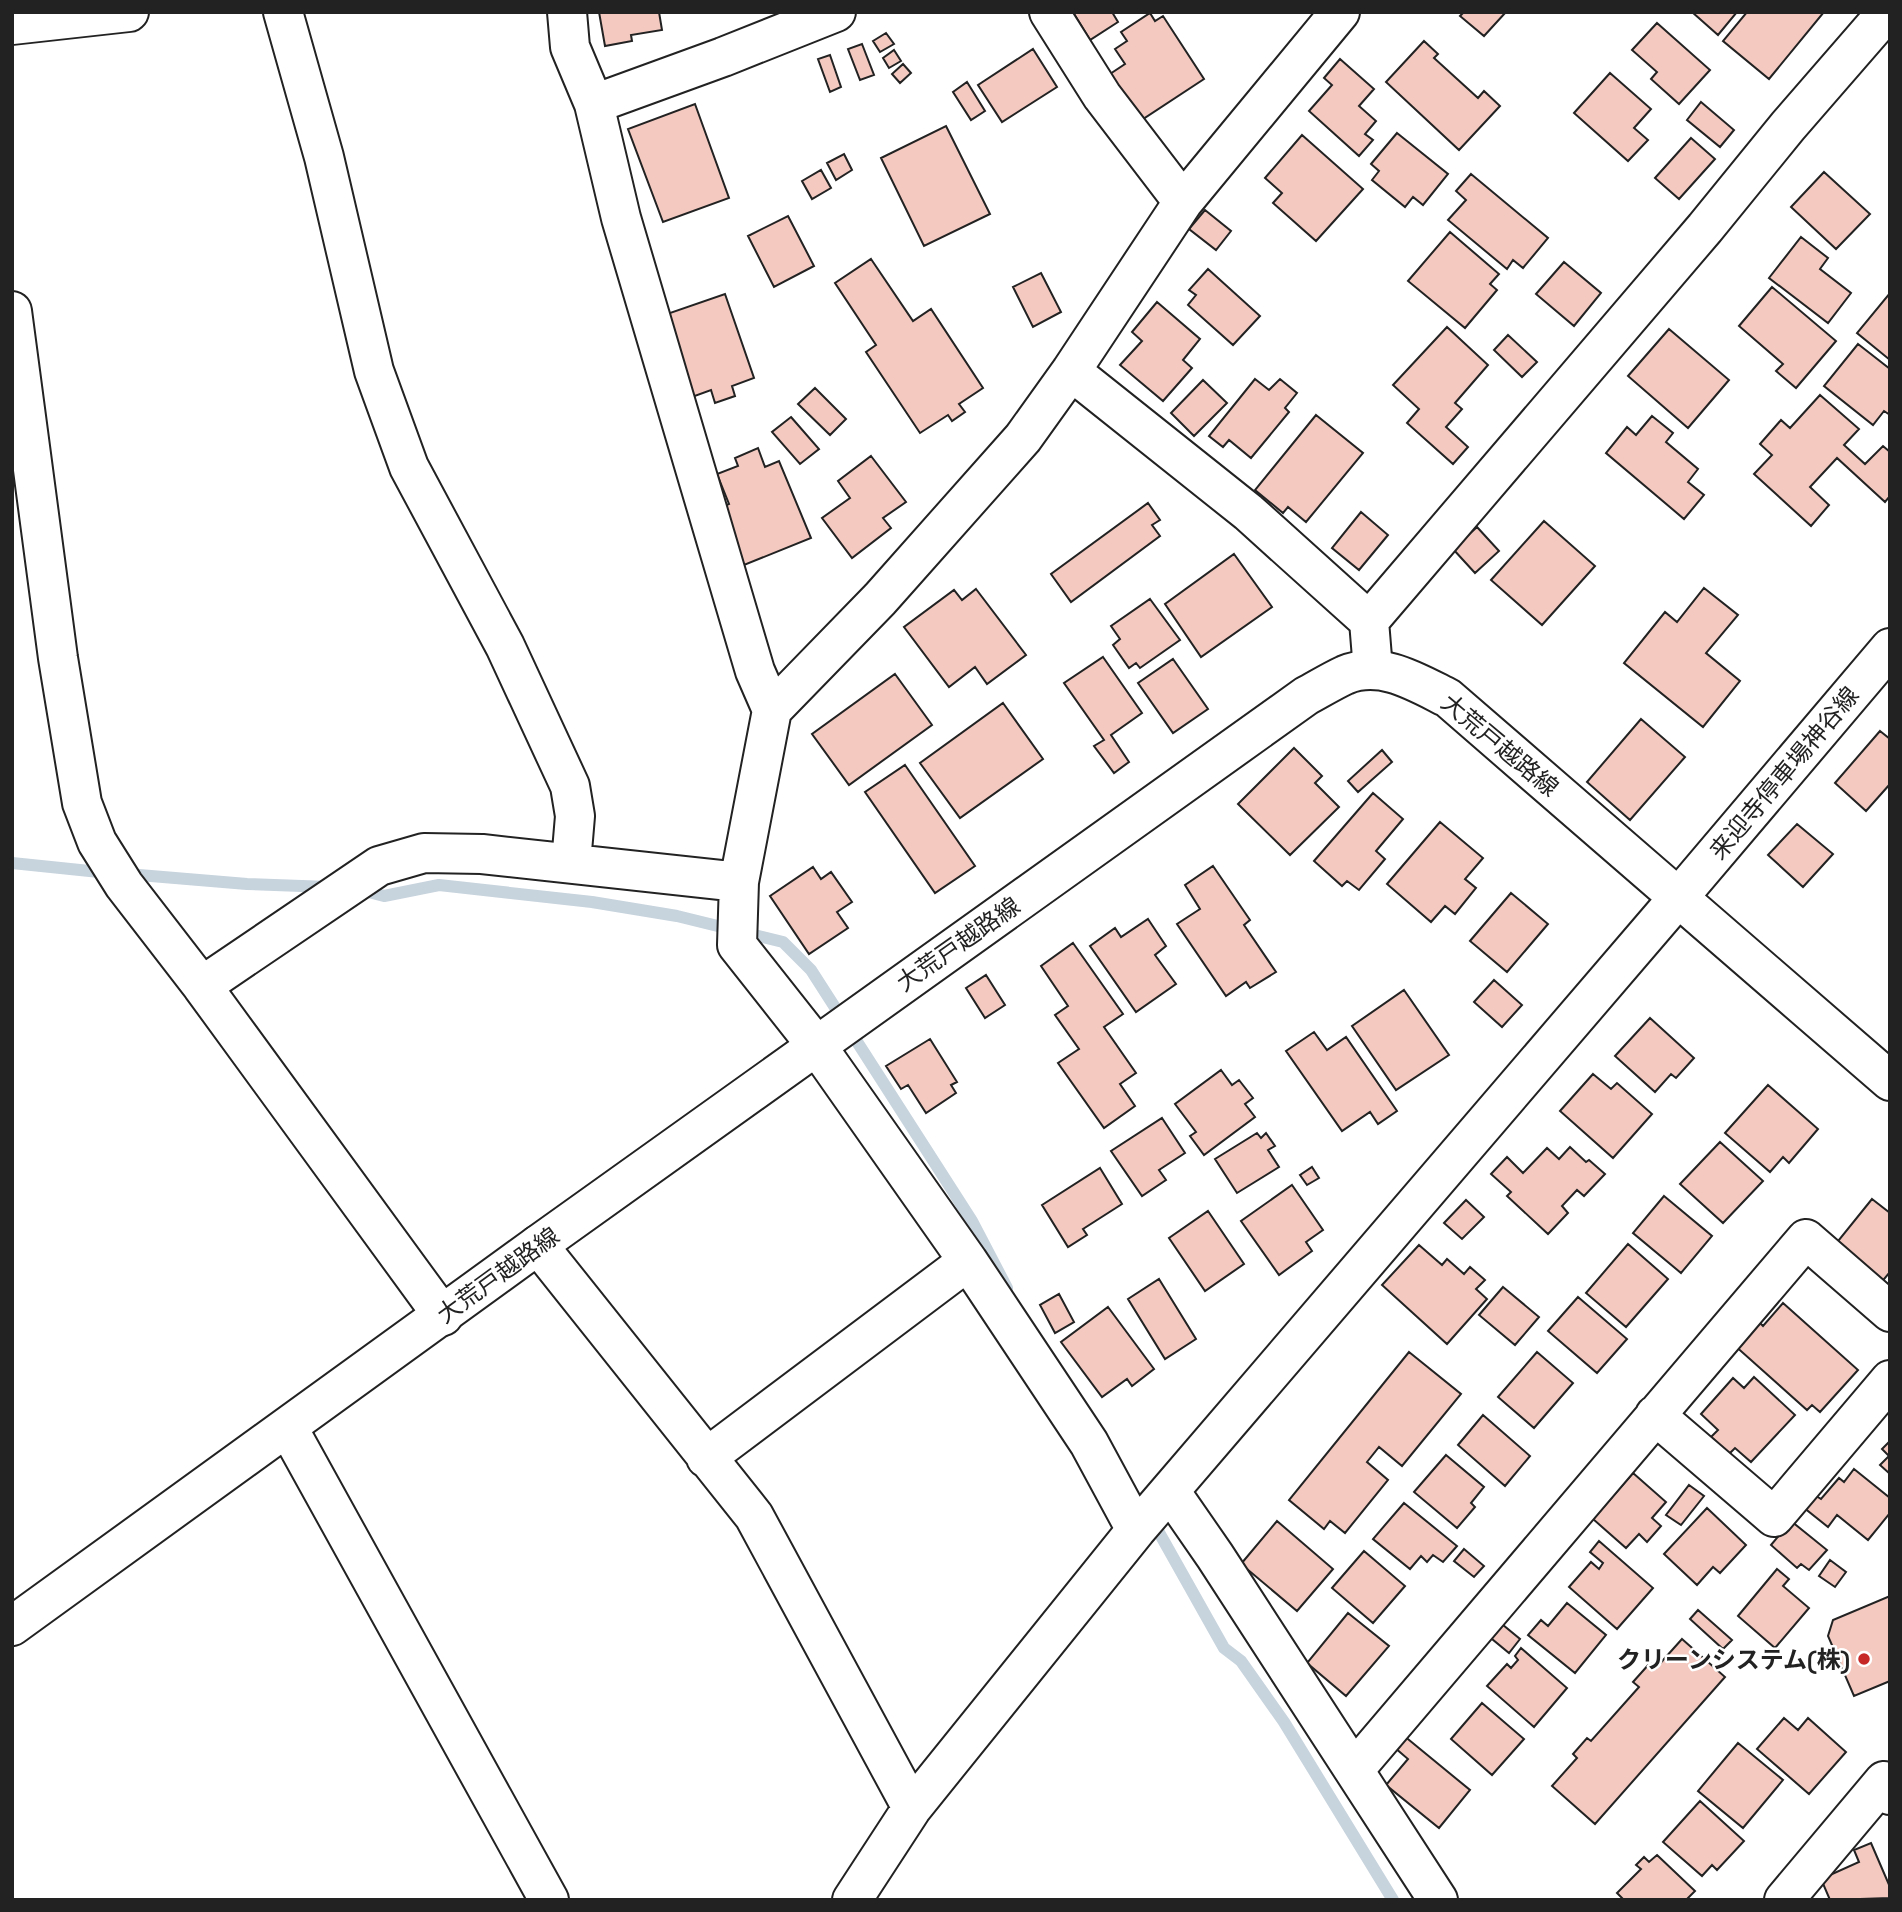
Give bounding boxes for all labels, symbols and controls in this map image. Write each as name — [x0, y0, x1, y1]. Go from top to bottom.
street label: 来迎寺停車場神谷線 — [1703, 680, 1865, 866]
street label: 大荒戸越路線 — [1435, 687, 1565, 803]
street label: 大荒戸越路線 — [890, 890, 1026, 998]
street label: 大荒戸越路線 — [431, 1220, 565, 1330]
place label: クリーンシステム(株) — [1617, 1644, 1850, 1675]
marker: クリーンシステム(株) — [1856, 1651, 1872, 1667]

